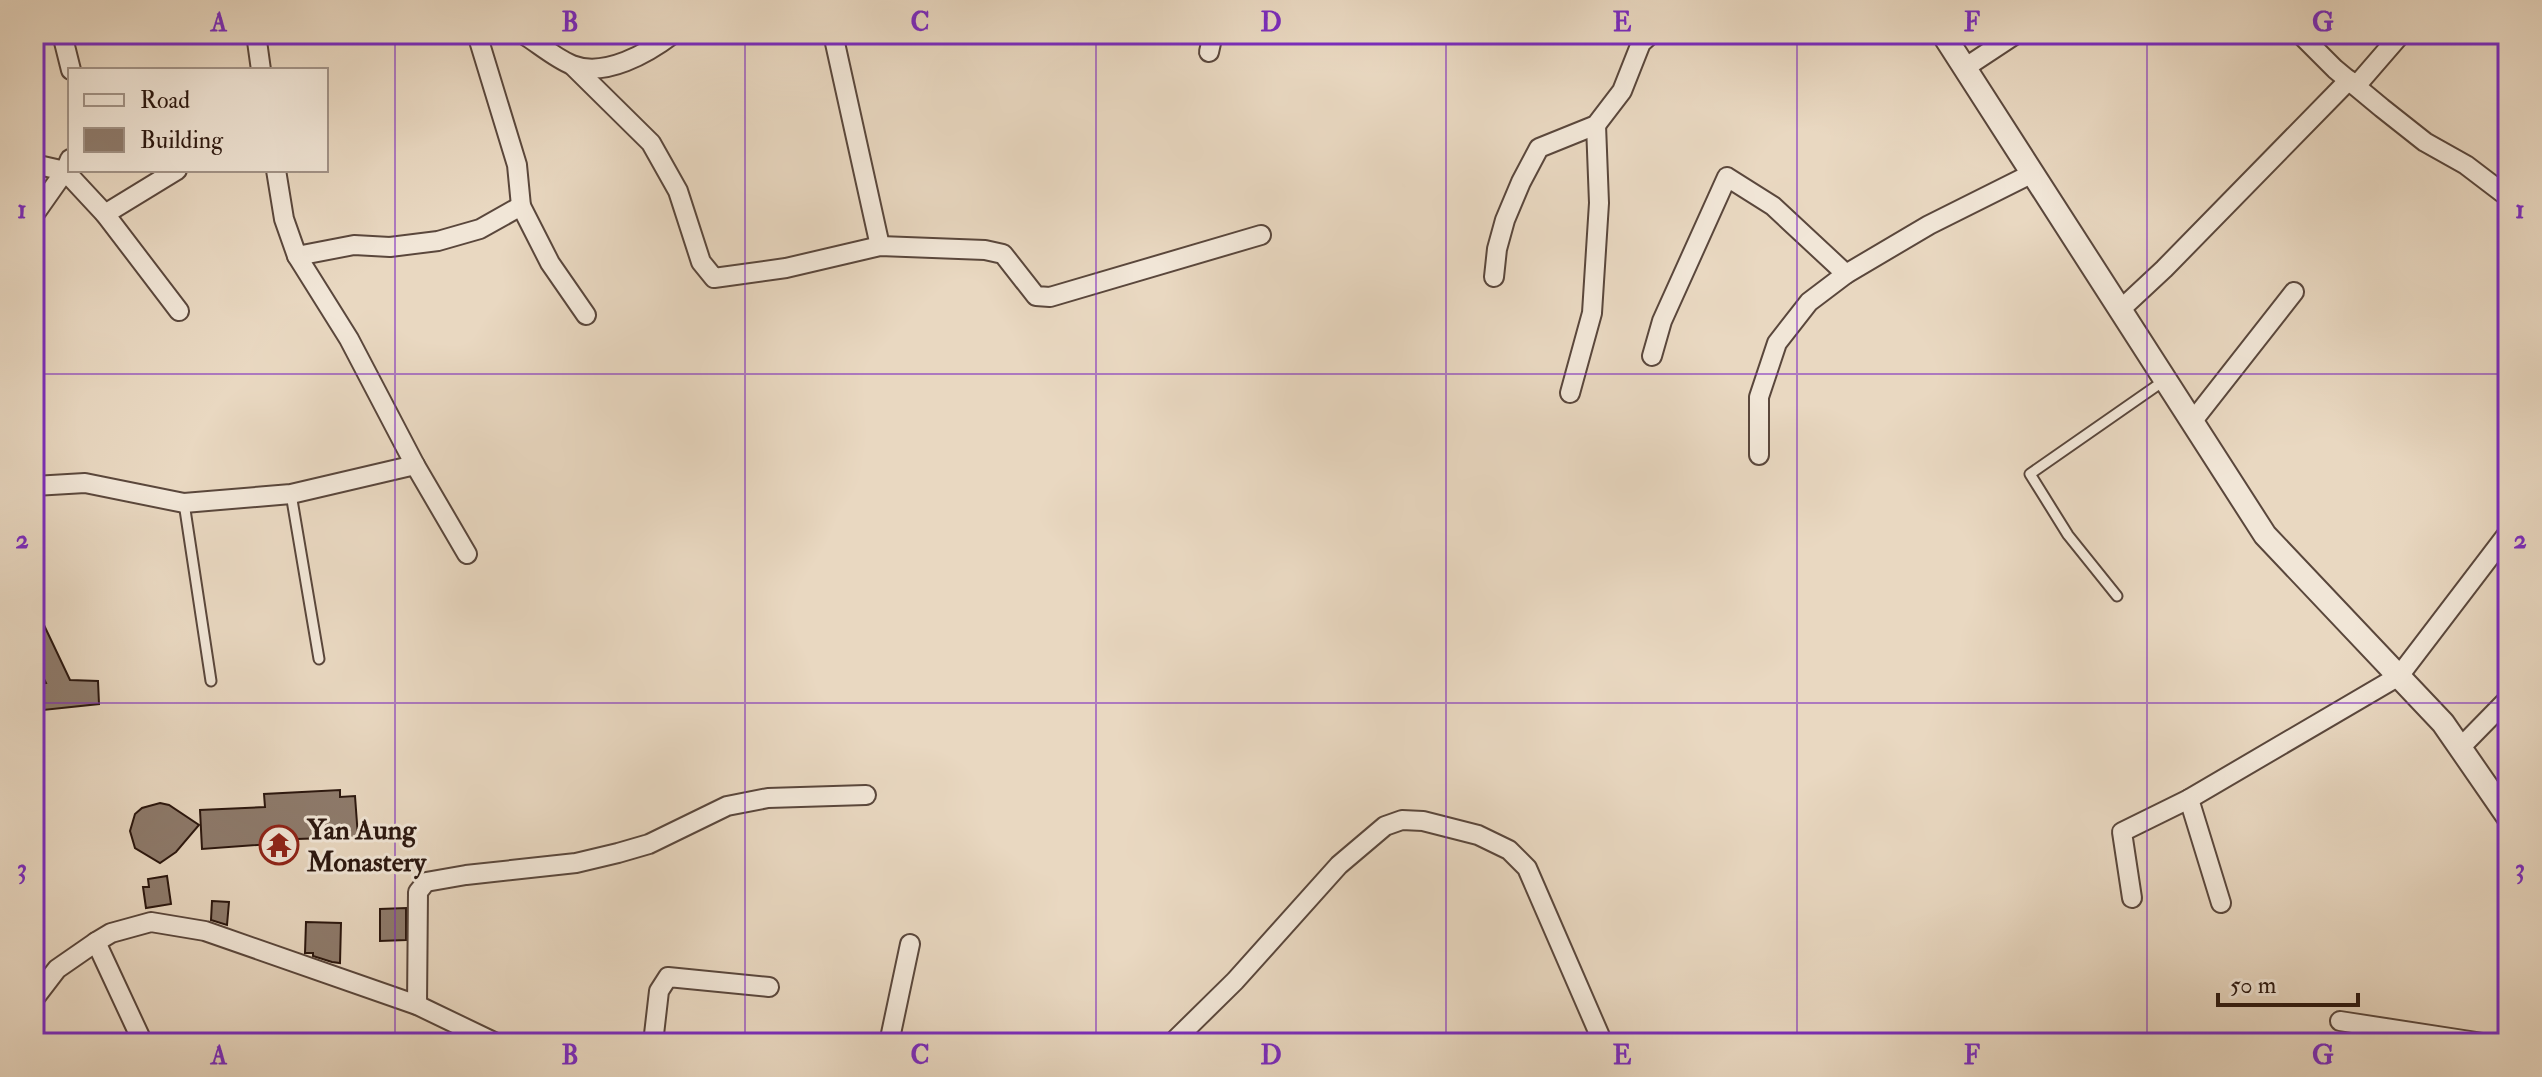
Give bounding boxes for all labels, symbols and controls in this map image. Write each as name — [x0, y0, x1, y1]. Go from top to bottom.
text: A — [210, 7, 228, 39]
text: B — [561, 7, 579, 39]
text: C — [910, 7, 930, 39]
text: D — [1260, 7, 1282, 39]
text: E — [1613, 7, 1632, 39]
text: F — [1964, 7, 1981, 39]
text: G — [2312, 7, 2334, 39]
legend — [68, 68, 328, 172]
text: Road — [140, 85, 190, 116]
text: Building — [140, 125, 224, 156]
text: 1 — [17, 194, 27, 226]
text: 1 — [2515, 194, 2525, 226]
text: 2 — [15, 524, 29, 556]
text: 2 — [2513, 524, 2527, 556]
place label: Yan Aung Monastery — [306, 813, 428, 880]
temple icon: Yan Aung Monastery — [258, 824, 300, 866]
text: 3 — [17, 853, 27, 885]
text: 3 — [2515, 853, 2525, 885]
scale bar — [2218, 957, 2358, 1007]
text: 50 m — [2230, 970, 2277, 1001]
text: A — [210, 1040, 228, 1072]
text: B — [561, 1040, 579, 1072]
text: C — [910, 1040, 930, 1072]
text: D — [1260, 1040, 1282, 1072]
text: E — [1613, 1040, 1632, 1072]
text: F — [1964, 1040, 1981, 1072]
text: G — [2312, 1040, 2334, 1072]

